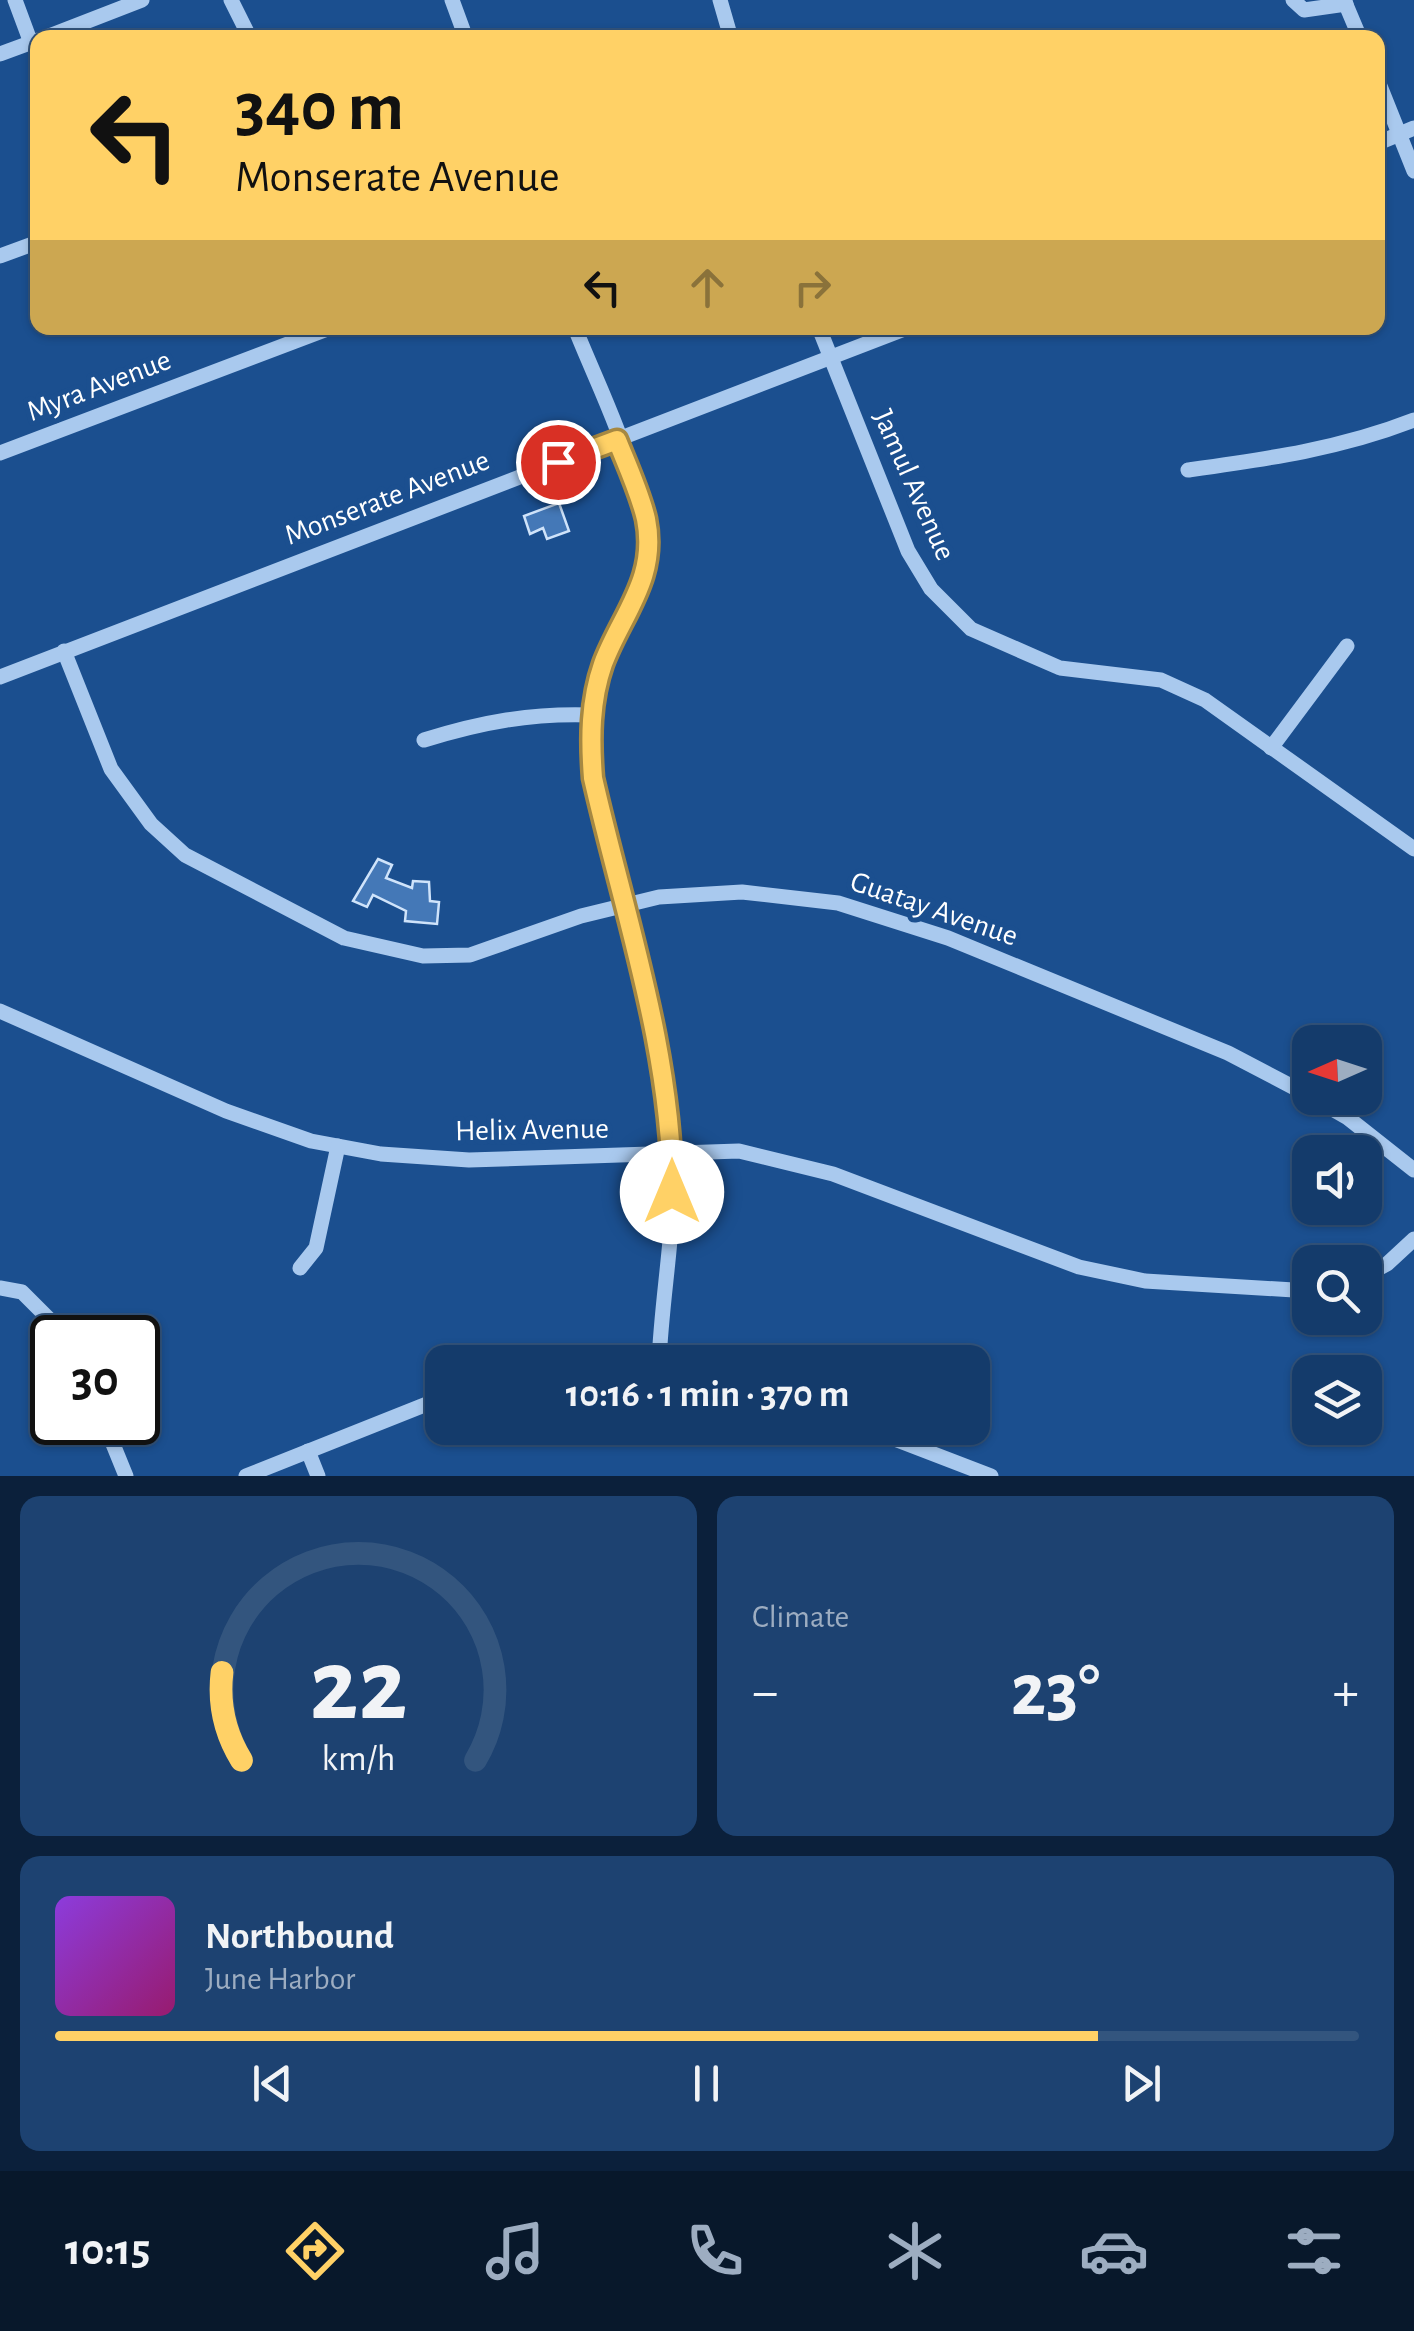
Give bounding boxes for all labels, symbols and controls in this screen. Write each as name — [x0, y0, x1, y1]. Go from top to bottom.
icon: left — [70, 70, 200, 200]
text: 340 m — [235, 73, 404, 143]
text: Monserate Avenue — [235, 155, 560, 200]
icon: left — [575, 260, 630, 315]
icon: ahead — [680, 260, 735, 315]
icon: right — [785, 260, 840, 315]
street label: Myra Avenue — [23, 345, 175, 427]
street label: Jamul Avenue — [867, 405, 961, 565]
pin — [516, 420, 601, 505]
icon: arrive — [531, 435, 586, 490]
street label: Monserate Avenue — [281, 445, 493, 551]
street label: Guatay Avenue — [846, 866, 1022, 952]
north arrow — [1292, 1025, 1382, 1115]
map controls — [1292, 1025, 1382, 1445]
street label: Helix Avenue — [455, 1114, 609, 1146]
button: sound — [1292, 1135, 1382, 1225]
position arrow — [620, 1140, 724, 1244]
button: search — [1292, 1245, 1382, 1335]
speed limit sign: 30 — [30, 1315, 160, 1445]
button: layers — [1292, 1355, 1382, 1445]
text: 10:16 · 1 min · 370 m — [566, 1376, 849, 1414]
text: Climate — [752, 1601, 849, 1633]
text: 22 — [310, 1635, 407, 1739]
text: 23° — [1011, 1654, 1100, 1729]
text: − — [752, 1665, 778, 1720]
text: + — [1333, 1665, 1359, 1720]
text: km/h — [322, 1741, 395, 1777]
text: Northbound — [205, 1918, 394, 1956]
text: June Harbor — [205, 1963, 355, 1995]
icon: previous — [245, 2056, 300, 2111]
icon: pause — [679, 2056, 734, 2111]
icon: next — [1114, 2056, 1169, 2111]
icon: directions — [280, 2216, 350, 2286]
icon: music — [480, 2216, 550, 2286]
icon: phone — [680, 2216, 750, 2286]
icon: climate — [880, 2216, 950, 2286]
icon: car — [1079, 2216, 1149, 2286]
icon: filters — [1279, 2216, 1349, 2286]
text: 10:15 — [65, 2228, 150, 2273]

